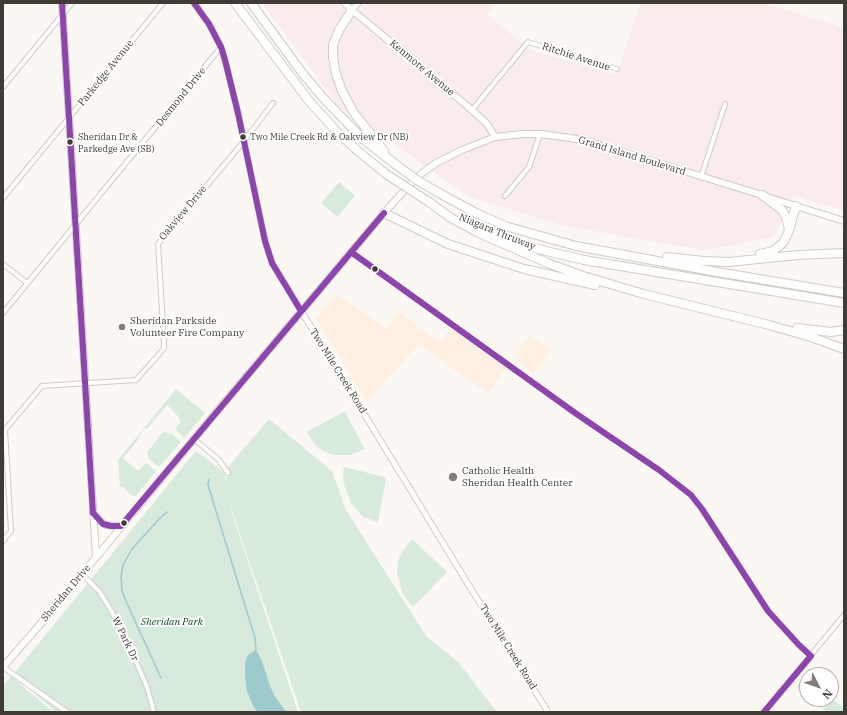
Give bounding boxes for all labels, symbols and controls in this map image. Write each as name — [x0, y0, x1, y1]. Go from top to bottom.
street label: Kenmore Avenue — [387, 37, 457, 99]
street label: Parkedge Avenue — [76, 38, 136, 108]
street label: Ritchie Avenue — [540, 40, 612, 74]
street label: Desmond Drive — [154, 65, 208, 129]
place label: Sheridan Dr & Parkedge Ave (SB) — [78, 132, 154, 153]
marker: Two Mile Creek Rd & Oakview Dr (NB) — [238, 132, 248, 142]
place label: Two Mile Creek Rd & Oakview Dr (NB) — [250, 132, 408, 142]
street label: Grand Island Boulevard — [577, 134, 687, 178]
marker: Sheridan Dr & Parkedge Ave (SB) — [65, 137, 75, 147]
street label: Oakview Drive — [157, 183, 209, 243]
street label: Niagara Thruway — [457, 211, 537, 253]
unlabelled marker — [370, 264, 380, 274]
place label: Sheridan Parkside Volunteer Fire Company — [130, 315, 244, 338]
marker: Sheridan Parkside Volunteer Fire Company — [117, 322, 127, 332]
street label: Two Mile Creek Road — [307, 326, 369, 416]
place label: Catholic Health Sheridan Health Center — [462, 465, 573, 488]
marker: Catholic Health Sheridan Health Center — [447, 471, 459, 483]
unlabelled marker — [119, 518, 129, 528]
street label: Sheridan Drive — [39, 562, 93, 624]
street label: Two Mile Creek Road — [477, 602, 539, 692]
street label: W Park Dr — [109, 615, 141, 663]
park label: Sheridan Park — [141, 616, 203, 628]
north arrow — [799, 667, 839, 707]
text: N — [819, 686, 835, 702]

